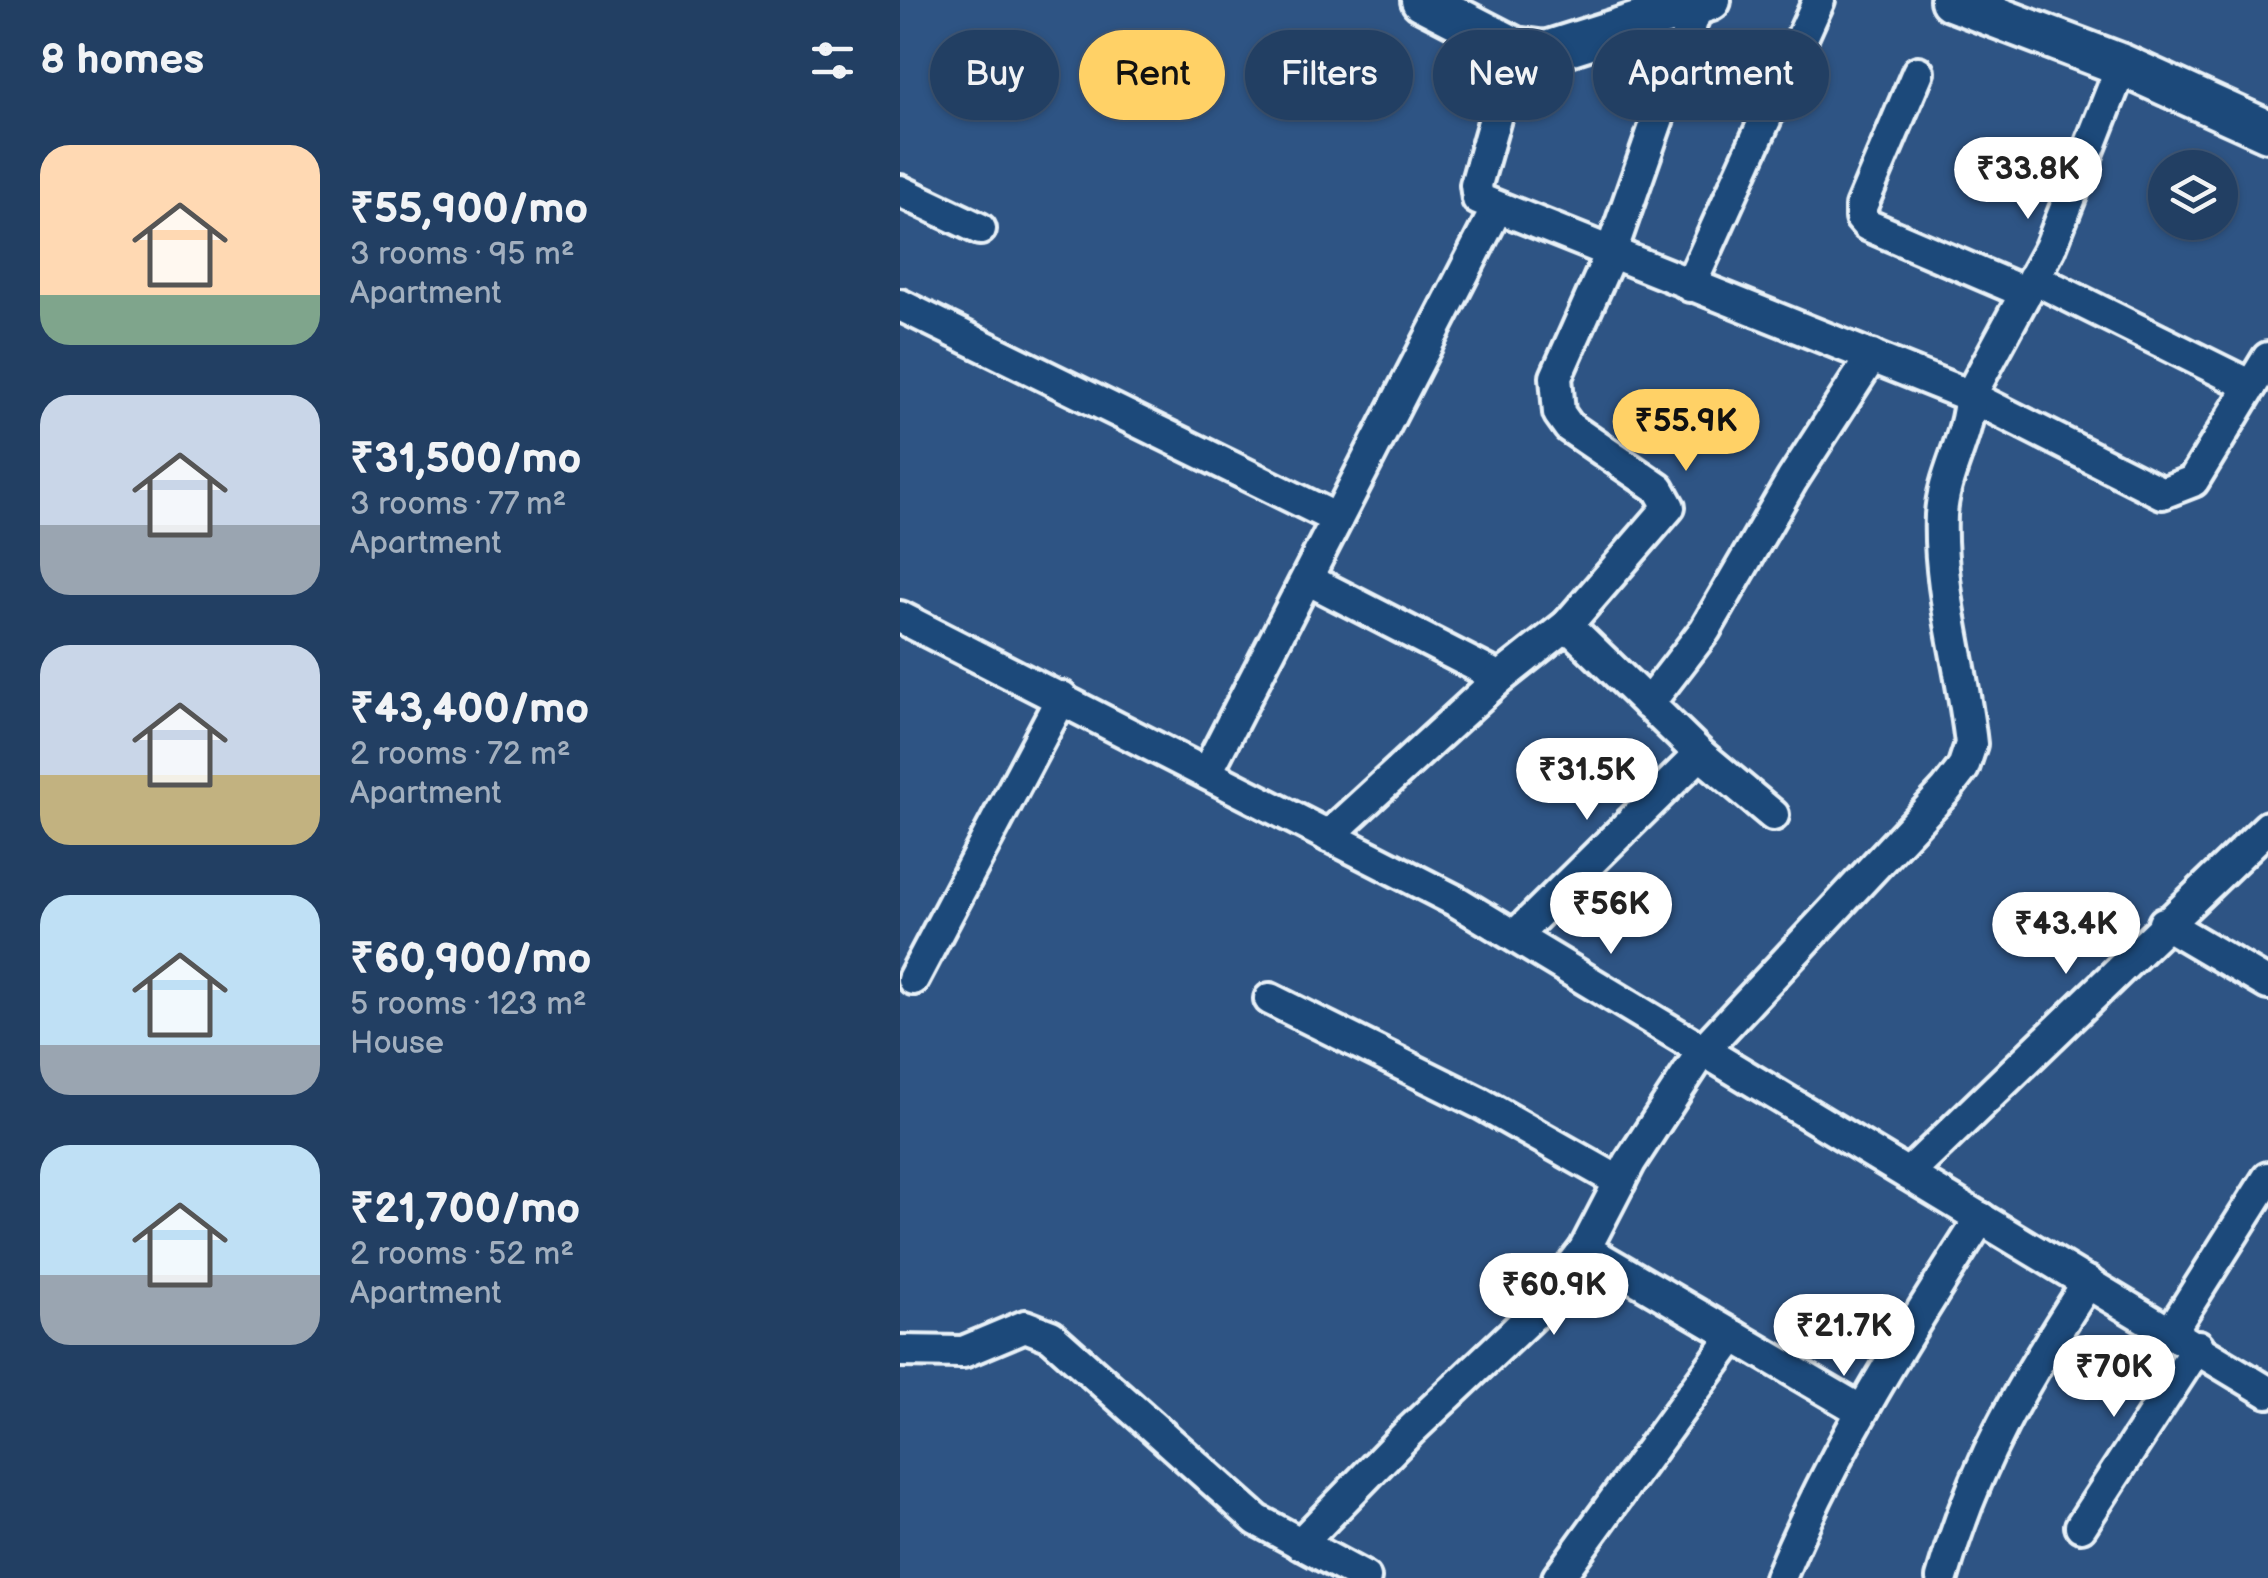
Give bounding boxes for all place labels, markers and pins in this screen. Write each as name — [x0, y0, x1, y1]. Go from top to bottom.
pin: ₹33.8K — [1947, 137, 2109, 222]
pin: ₹55.9K — [1605, 389, 1767, 474]
pin: ₹31.5K — [1506, 738, 1668, 823]
pin: ₹56K — [1552, 872, 1670, 957]
pin: ₹43.4K — [1985, 892, 2147, 977]
pin: ₹60.9K — [1473, 1253, 1635, 1338]
pin: ₹21.7K — [1763, 1294, 1925, 1379]
pin: ₹70K — [2055, 1335, 2173, 1420]

